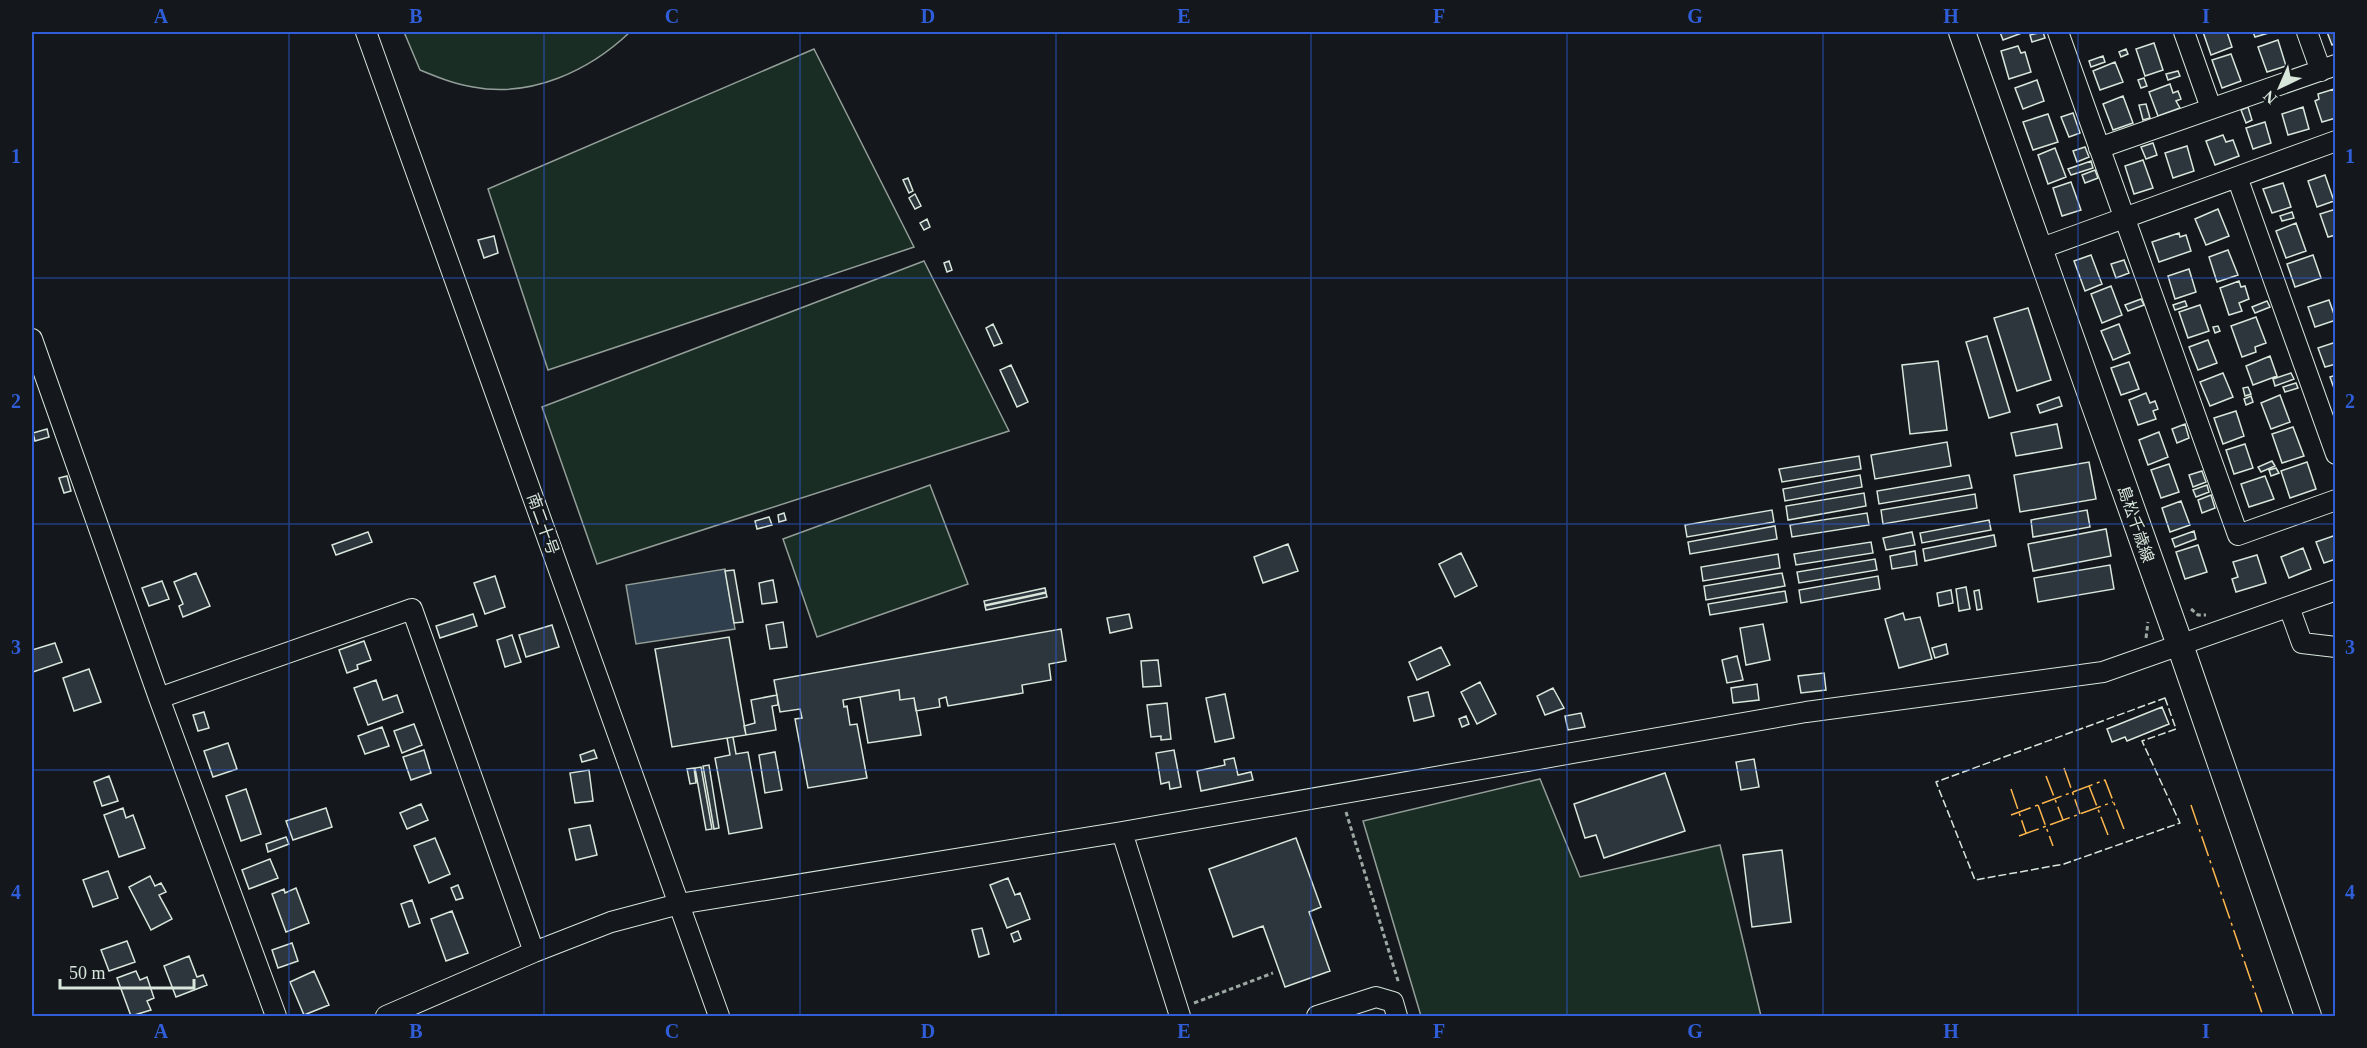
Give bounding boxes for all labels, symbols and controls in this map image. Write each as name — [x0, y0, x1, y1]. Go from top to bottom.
text: A — [154, 5, 169, 27]
text: B — [409, 5, 423, 27]
text: C — [665, 5, 679, 27]
text: D — [921, 5, 935, 27]
text: E — [1177, 5, 1191, 27]
text: F — [1433, 5, 1445, 27]
text: G — [1687, 5, 1703, 27]
text: H — [1943, 5, 1959, 27]
text: I — [2202, 5, 2210, 27]
north arrow — [2250, 57, 2310, 117]
text: N — [2260, 87, 2280, 108]
text: 1 — [11, 145, 21, 167]
text: 1 — [2345, 145, 2355, 167]
text: 2 — [11, 390, 21, 412]
text: 2 — [2345, 390, 2355, 412]
street label: 島松千歳線 — [2115, 483, 2157, 565]
street label: 南二十号 — [524, 491, 562, 557]
text: 3 — [11, 636, 21, 658]
text: 3 — [2345, 636, 2355, 658]
text: 4 — [11, 881, 21, 903]
text: 4 — [2345, 881, 2355, 903]
scale bar — [60, 952, 194, 990]
text: 50 m — [69, 963, 106, 983]
text: A — [154, 1020, 169, 1042]
text: B — [409, 1020, 423, 1042]
text: C — [665, 1020, 679, 1042]
text: D — [921, 1020, 935, 1042]
text: E — [1177, 1020, 1191, 1042]
text: F — [1433, 1020, 1445, 1042]
text: G — [1687, 1020, 1703, 1042]
text: H — [1943, 1020, 1959, 1042]
text: I — [2202, 1020, 2210, 1042]

